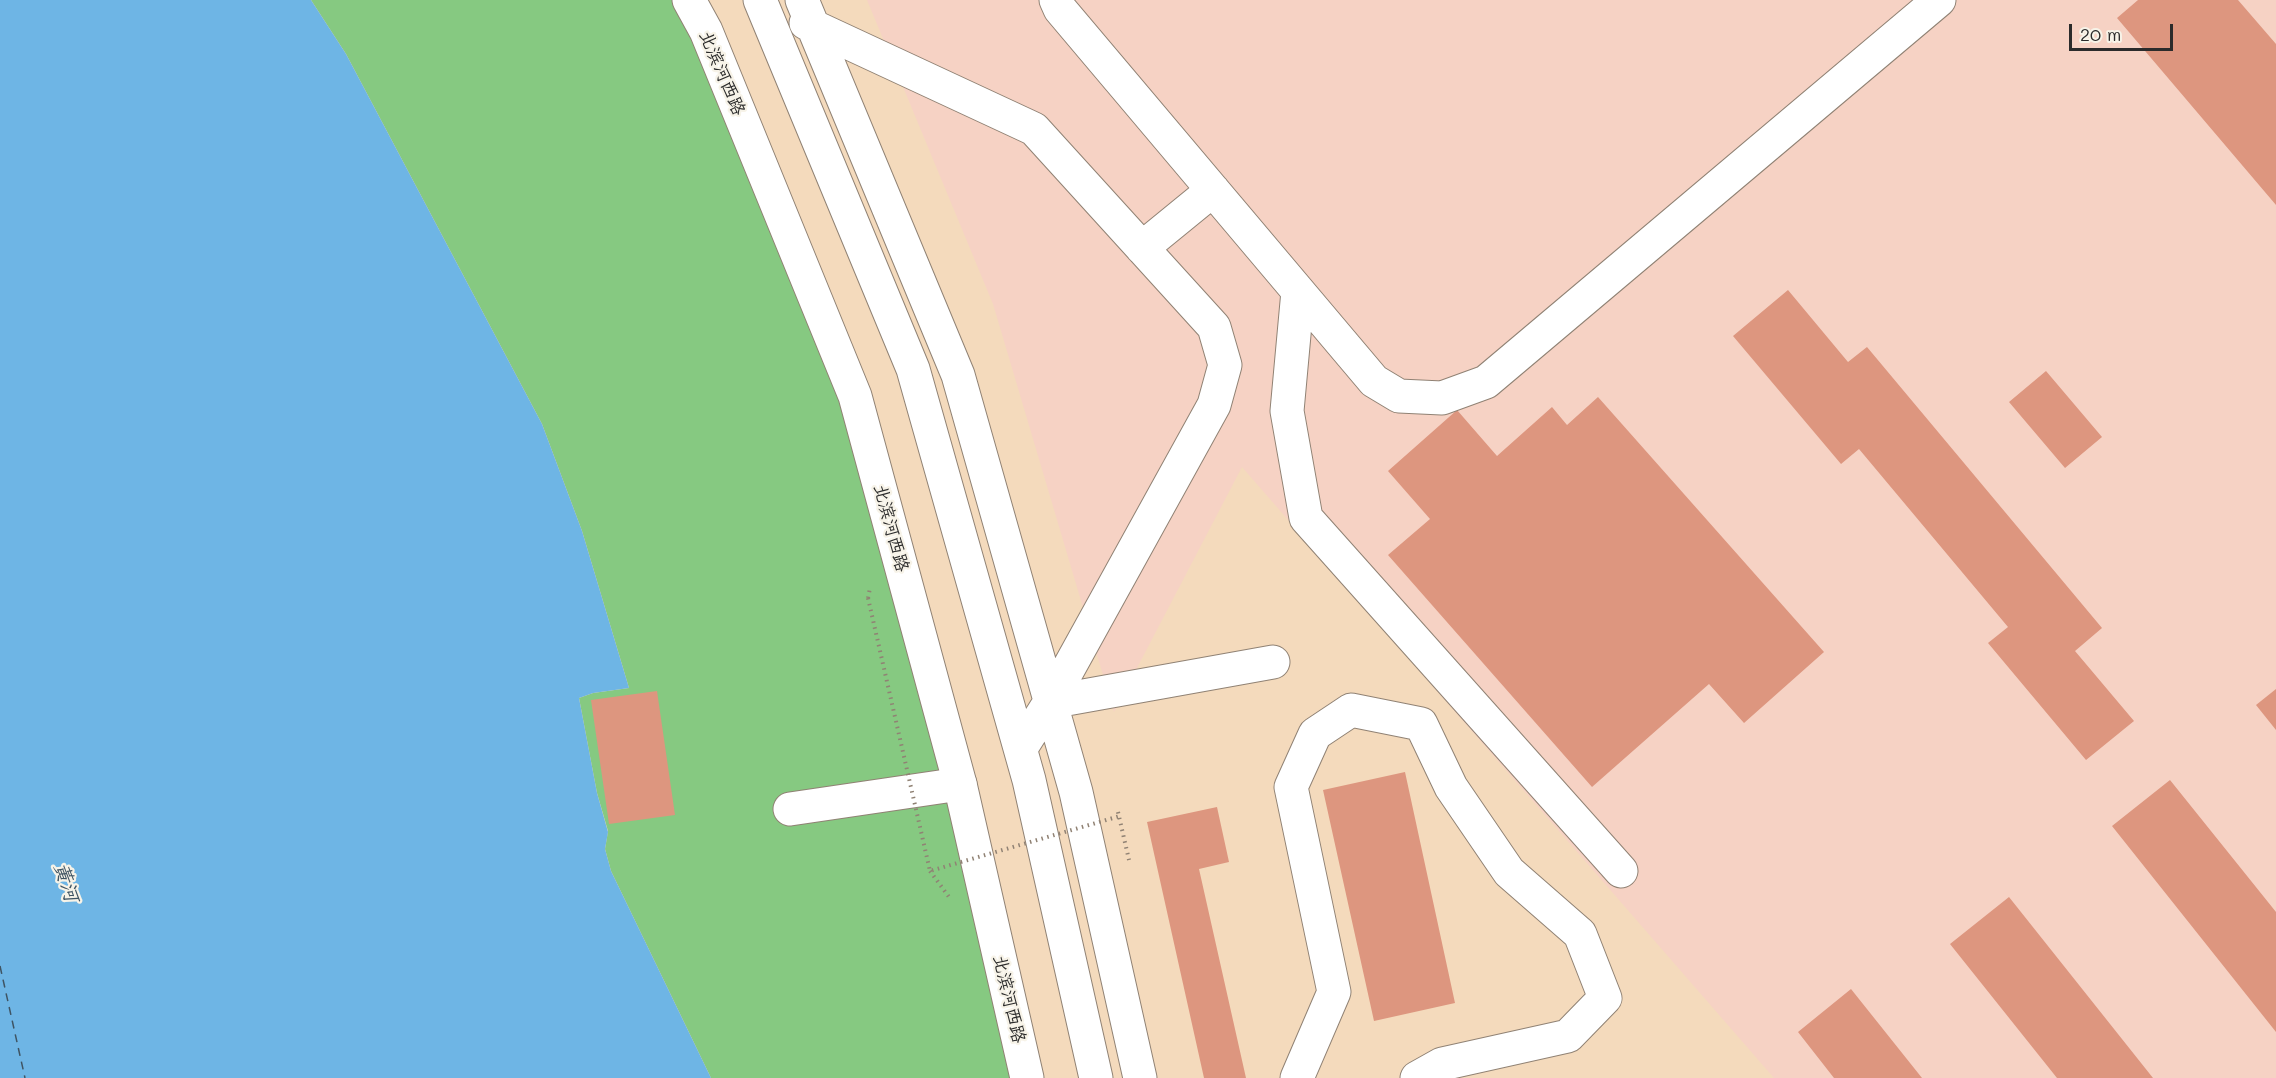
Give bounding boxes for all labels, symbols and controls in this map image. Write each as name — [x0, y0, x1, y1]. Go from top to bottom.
scale bar — [2072, 12, 2176, 50]
text: 20 m — [2080, 22, 2121, 46]
street label: 北滨河西路 — [694, 27, 750, 119]
street label: 北滨河西路 — [869, 482, 913, 574]
water label: 黄河 — [48, 859, 84, 905]
street label: 北滨河西路 — [988, 953, 1030, 1045]

